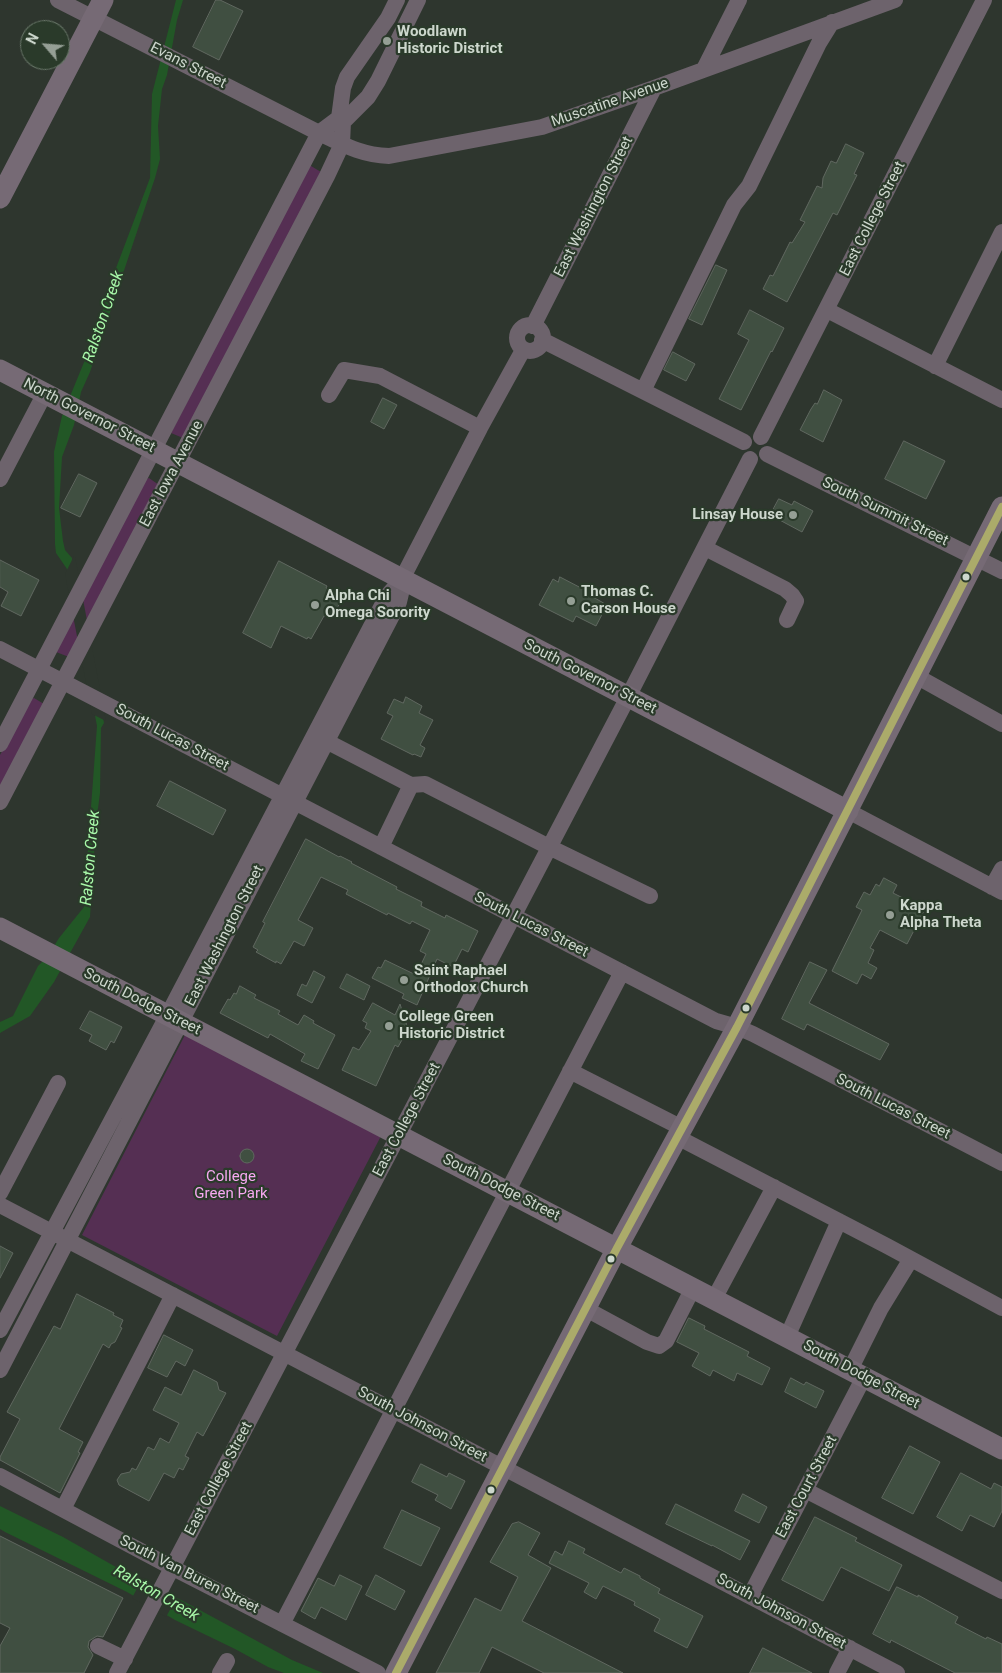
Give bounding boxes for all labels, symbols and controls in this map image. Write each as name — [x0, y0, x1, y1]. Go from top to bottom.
north arrow — [20, 20, 70, 70]
place label: Woodlawn Historic District — [397, 23, 502, 58]
text: N — [23, 31, 42, 47]
marker: Woodlawn Historic District — [381, 35, 393, 47]
street label: Evans Street — [147, 39, 229, 93]
street label: Muscatine Avenue — [549, 75, 671, 131]
street label: East Washington Street — [551, 134, 637, 280]
street label: East College Street — [836, 159, 910, 279]
water label: Ralston Creek — [79, 269, 129, 365]
street label: North Governor Street — [20, 375, 158, 457]
street label: East Iowa Avenue — [136, 418, 208, 530]
street label: South Summit Street — [819, 474, 951, 550]
place label: Linsay House — [692, 506, 783, 524]
marker: Linsay House — [787, 509, 799, 521]
unlabelled marker — [961, 572, 971, 582]
place label: Thomas C. Carson House — [581, 583, 676, 618]
place label: Alpha Chi Omega Sorority — [325, 587, 430, 622]
marker: Thomas C. Carson House — [565, 595, 577, 607]
marker: Alpha Chi Omega Sorority — [309, 599, 321, 611]
street label: South Governor Street — [521, 636, 659, 718]
street label: South Lucas Street — [112, 701, 232, 775]
water label: Ralston Creek — [77, 810, 105, 906]
street label: East Washington Street — [182, 863, 268, 1009]
street label: South Lucas Street — [471, 888, 591, 962]
place label: Kappa Alpha Theta — [900, 897, 982, 932]
marker: Kappa Alpha Theta — [884, 909, 896, 921]
place label: Saint Raphael Orthodox Church — [414, 962, 528, 997]
street label: South Dodge Street — [80, 965, 204, 1039]
marker: Saint Raphael Orthodox Church — [398, 974, 410, 986]
unlabelled marker — [741, 1003, 751, 1013]
place label: College Green Historic District — [399, 1008, 504, 1043]
marker: College Green Historic District — [383, 1020, 395, 1032]
street label: East College Street — [369, 1060, 445, 1180]
street label: South Lucas Street — [833, 1070, 953, 1144]
street label: South Dodge Street — [439, 1151, 563, 1225]
park label: College Green Park — [194, 1168, 268, 1203]
unlabelled marker — [606, 1254, 616, 1264]
street label: South Dodge Street — [800, 1337, 922, 1413]
street label: South Johnson Street — [354, 1383, 490, 1467]
street label: East College Street — [181, 1419, 257, 1539]
street label: East Court Street — [772, 1433, 842, 1541]
unlabelled marker — [486, 1485, 496, 1495]
street label: South Van Buren Street — [116, 1532, 262, 1618]
water label: Ralston Creek — [110, 1562, 202, 1626]
street label: South Johnson Street — [713, 1570, 849, 1654]

